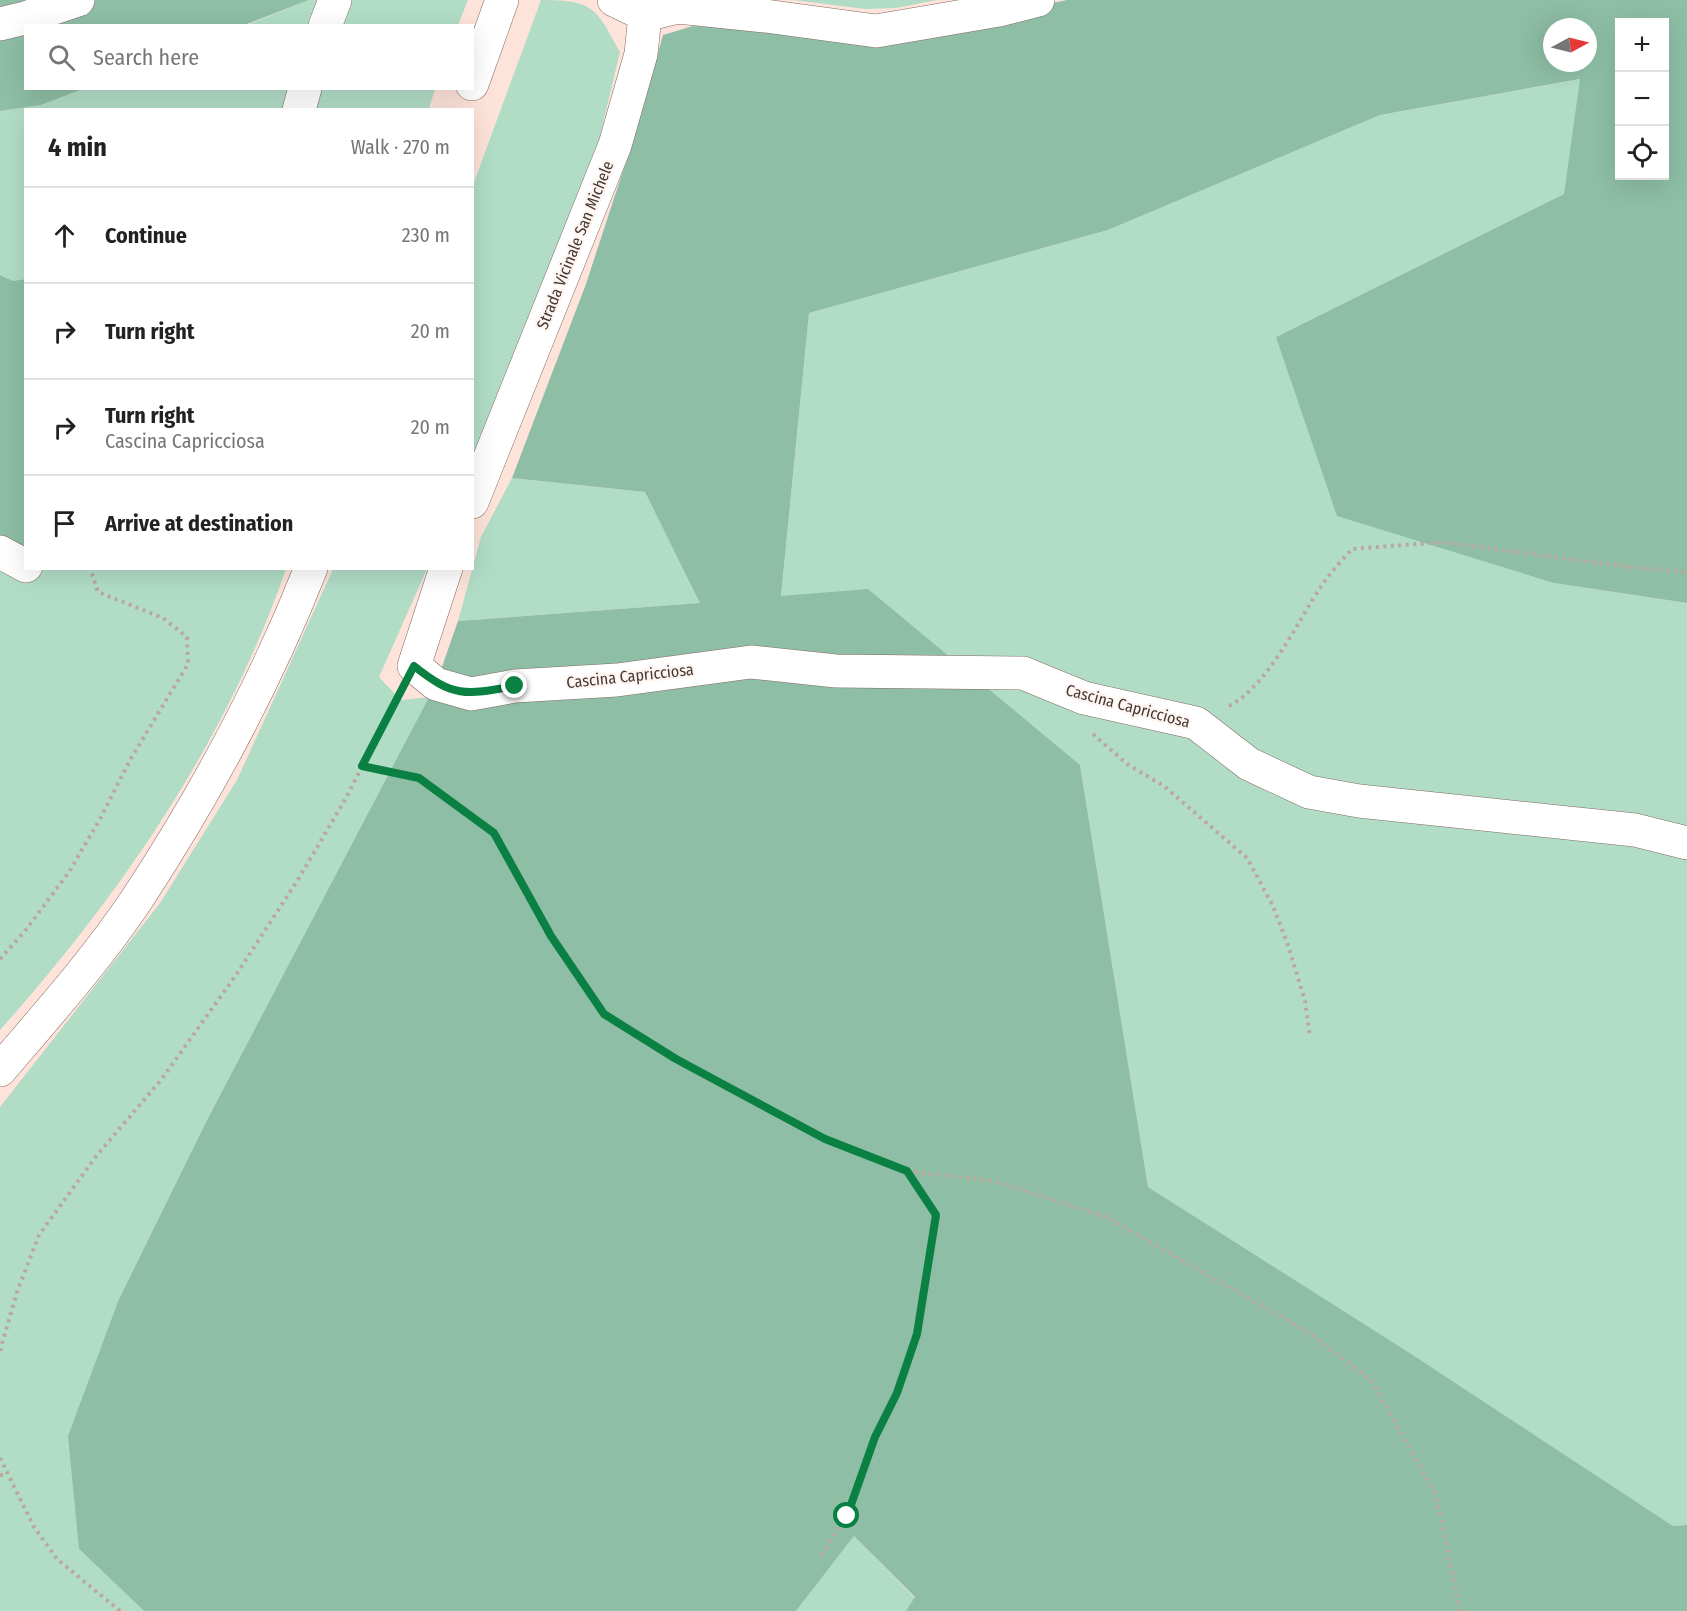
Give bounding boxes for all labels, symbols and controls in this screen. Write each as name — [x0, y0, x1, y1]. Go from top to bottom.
north arrow — [1543, 18, 1597, 72]
map controls — [1615, 18, 1669, 180]
button: + — [1615, 18, 1669, 72]
search box — [24, 24, 474, 90]
icon: search — [45, 41, 78, 74]
text: Search here — [93, 44, 199, 71]
button: − — [1615, 72, 1669, 126]
button: locate — [1615, 126, 1669, 180]
text: 4 min — [48, 132, 107, 163]
text: Walk · 270 m — [351, 135, 450, 159]
street label: Strada Vicinale San Michele — [533, 158, 618, 332]
icon: ahead — [48, 219, 81, 252]
text: Continue — [105, 222, 187, 249]
text: 230 m — [402, 223, 450, 247]
icon: right — [48, 315, 81, 348]
text: Turn right — [105, 318, 194, 345]
text: 20 m — [411, 319, 450, 343]
text: Turn right — [105, 402, 194, 429]
icon: right — [48, 411, 81, 444]
text: 20 m — [411, 415, 450, 439]
text: Cascina Capricciosa — [105, 429, 265, 453]
icon: arrive — [48, 507, 81, 540]
text: Arrive at destination — [105, 510, 293, 537]
street label: Cascina Capricciosa — [565, 660, 695, 692]
route end — [501, 672, 527, 698]
street label: Cascina Capricciosa — [1064, 680, 1192, 732]
route start — [833, 1502, 859, 1528]

